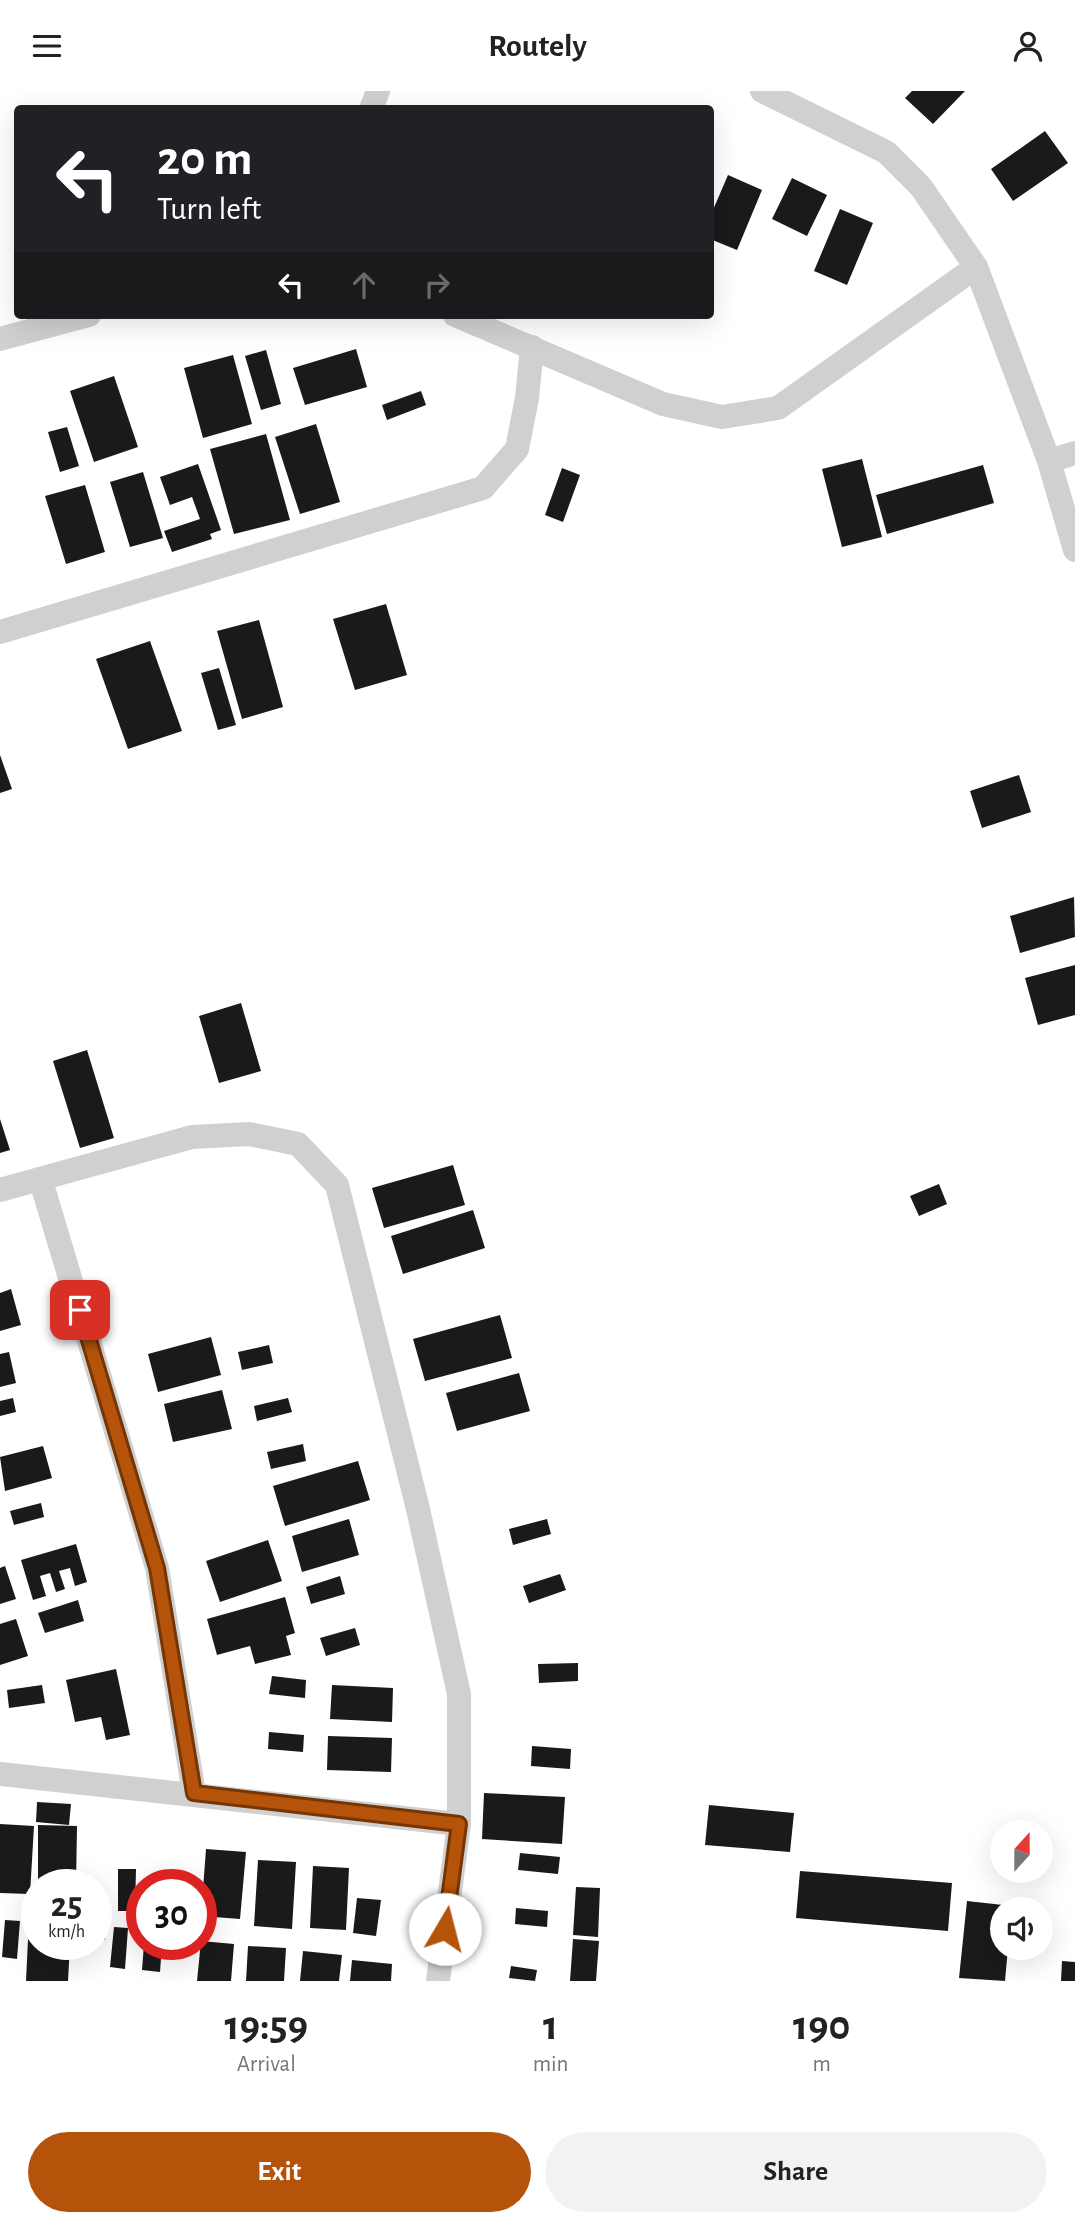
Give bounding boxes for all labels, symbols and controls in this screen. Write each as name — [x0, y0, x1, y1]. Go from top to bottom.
icon: menu — [28, 27, 66, 65]
icon: person — [1009, 27, 1047, 65]
text: Routely — [488, 30, 587, 62]
icon: left — [42, 133, 133, 224]
text: 20 m — [157, 135, 253, 184]
text: Turn left — [157, 193, 261, 225]
icon: left — [272, 266, 310, 304]
icon: ahead — [345, 266, 383, 304]
icon: right — [418, 266, 456, 304]
pin — [50, 1280, 110, 1340]
icon: arrive — [61, 1291, 99, 1329]
north arrow — [990, 1820, 1054, 1883]
map controls — [990, 1820, 1053, 1960]
speed limit sign: 30 — [126, 1869, 217, 1960]
text: 25 — [51, 1888, 82, 1923]
position arrow — [408, 1892, 482, 1966]
button: sound — [990, 1897, 1053, 1960]
text: km/h — [48, 1923, 85, 1941]
text: 19:59 — [225, 2005, 308, 2047]
text: 1 — [543, 2005, 558, 2047]
text: 190 — [793, 2005, 850, 2047]
text: Arrival — [237, 2053, 296, 2076]
text: min — [533, 2053, 569, 2076]
text: m — [813, 2053, 831, 2076]
button: Exit — [28, 2132, 531, 2212]
button: Share — [545, 2132, 1047, 2212]

